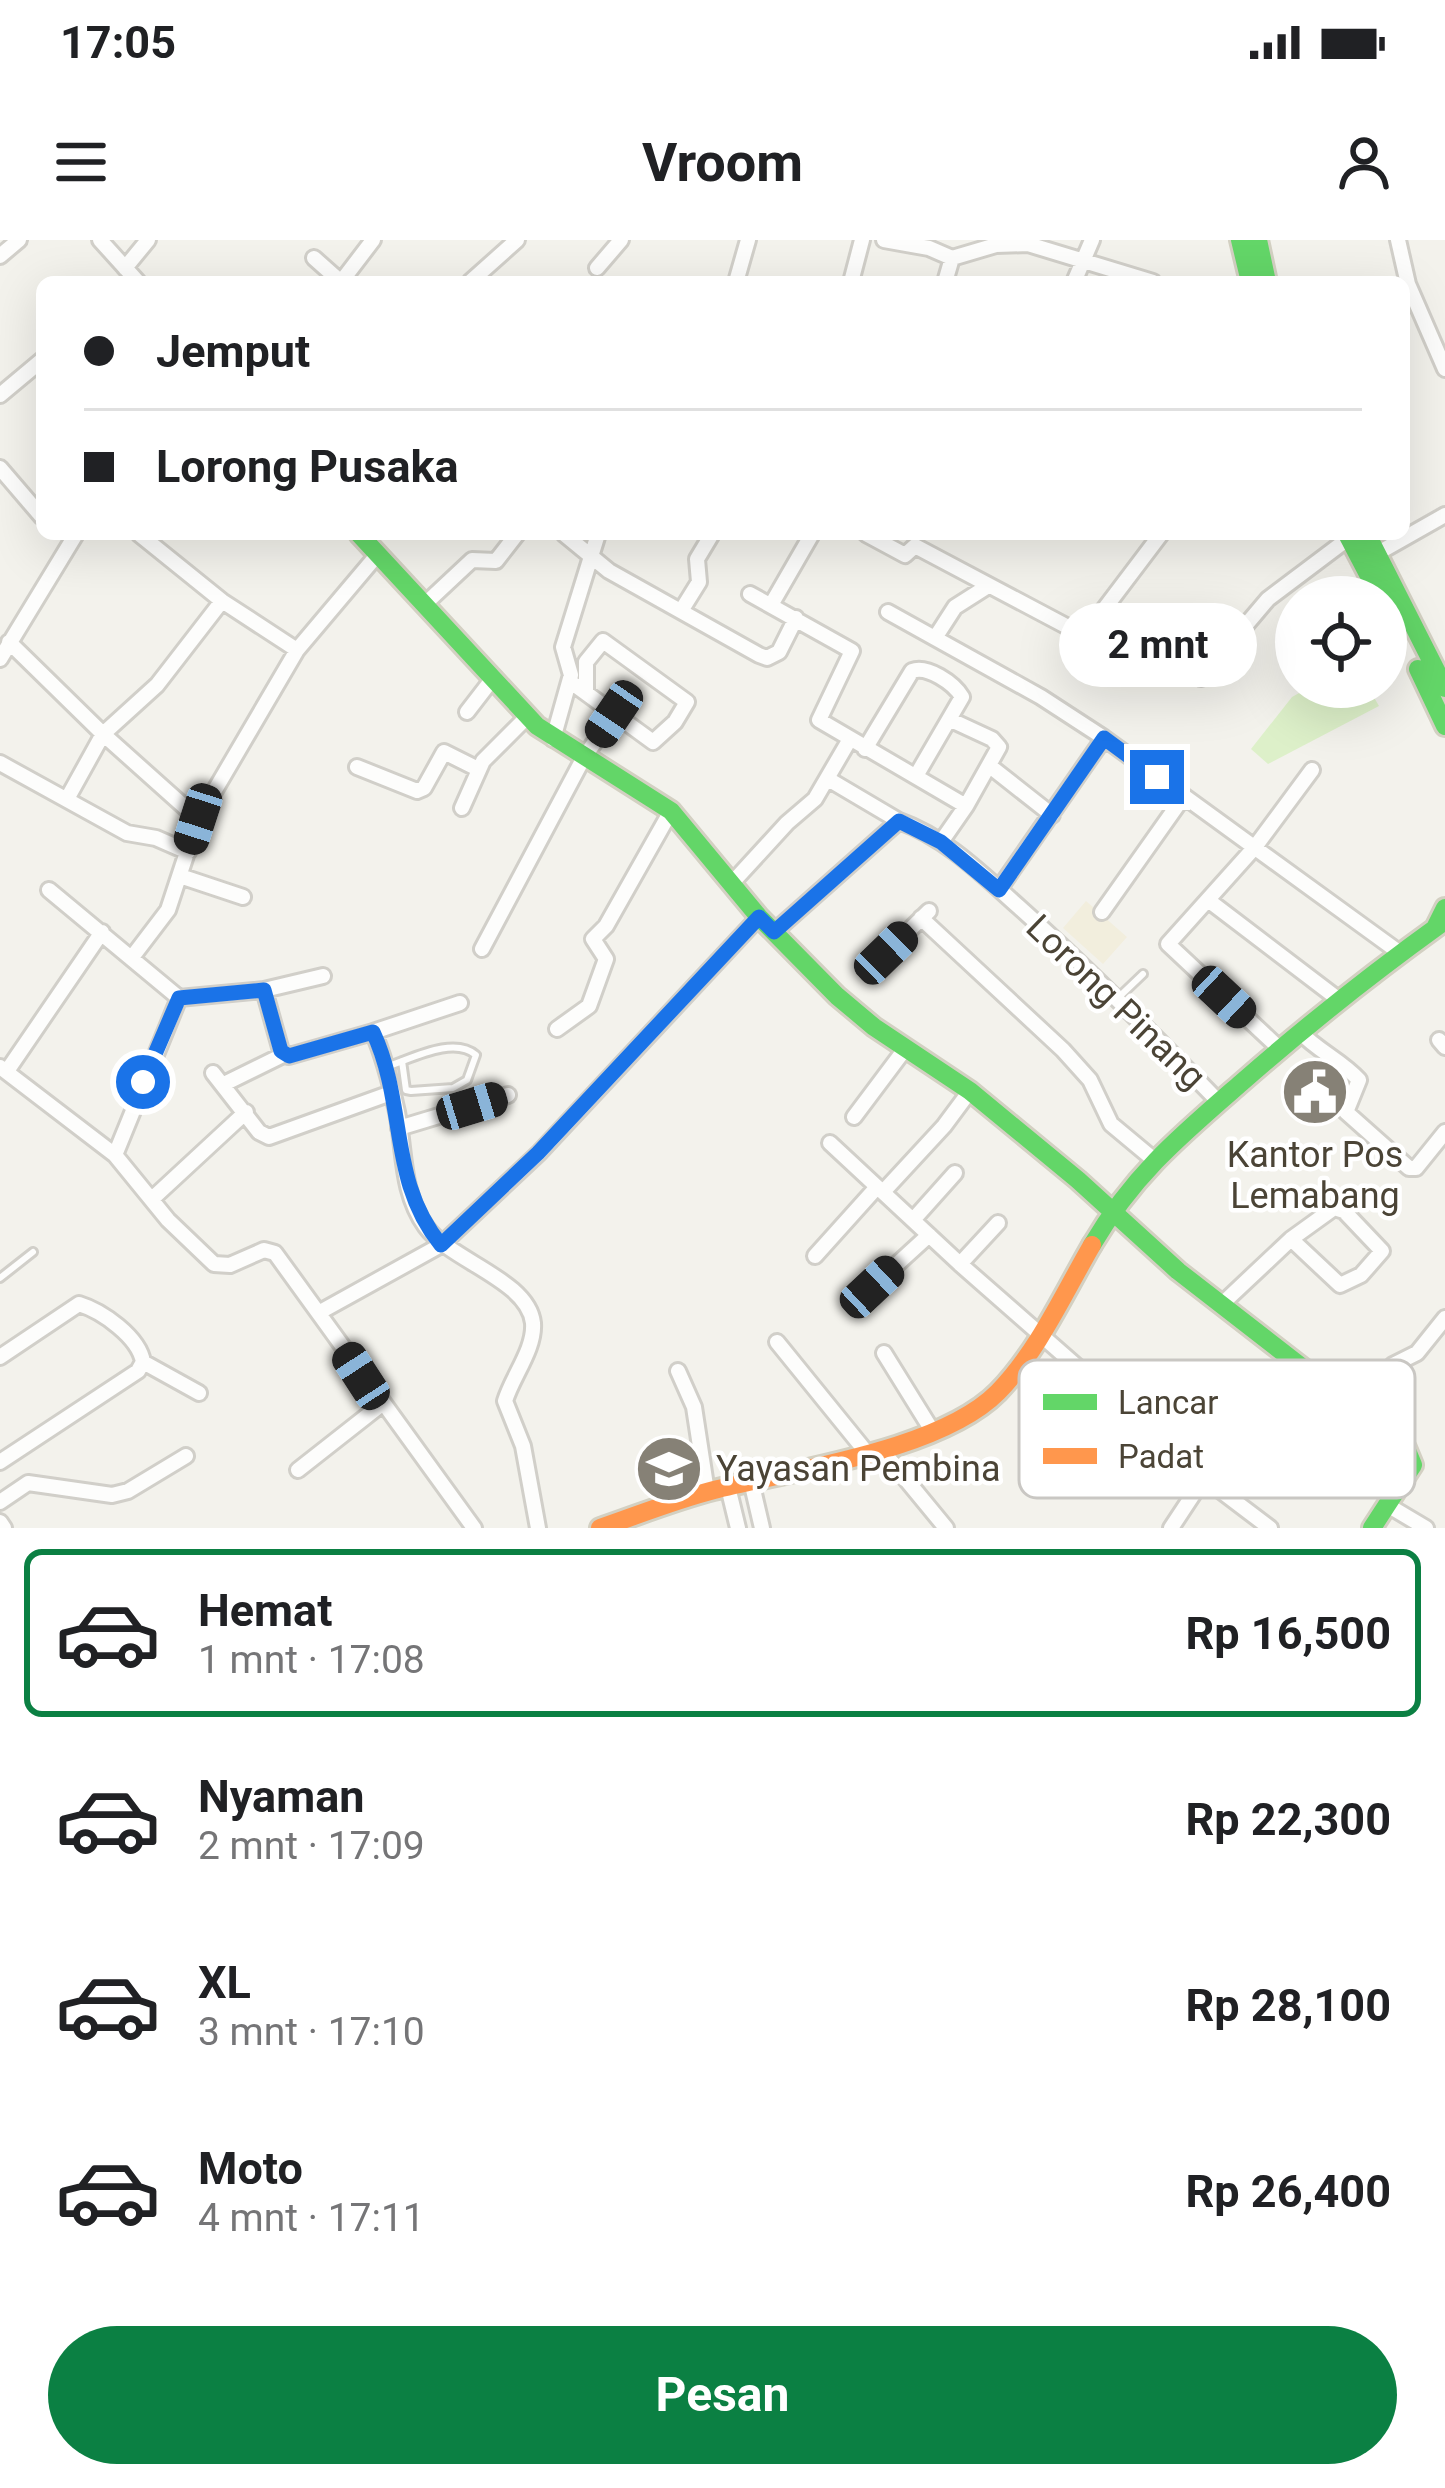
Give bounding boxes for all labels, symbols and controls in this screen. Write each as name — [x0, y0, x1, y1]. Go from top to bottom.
text: 17:05 — [60, 16, 176, 69]
icon: menu — [48, 129, 114, 195]
icon: person — [1331, 129, 1397, 195]
text: Vroom — [642, 131, 803, 194]
text: Jemput — [156, 325, 310, 378]
text: Lorong Pusaka — [156, 440, 459, 493]
map controls — [1275, 576, 1407, 708]
button: locate — [1275, 576, 1407, 708]
callout: 2 mnt — [1058, 603, 1256, 687]
text: 2 mnt — [1108, 622, 1208, 668]
car — [579, 674, 649, 754]
route end — [1130, 750, 1184, 804]
car — [170, 779, 226, 859]
street label: Lorong Pinang — [1018, 906, 1214, 1098]
car — [848, 915, 924, 991]
car — [1185, 959, 1263, 1035]
route start — [116, 1055, 170, 1109]
public building icon: Kantor Pos Lemabang — [1280, 1057, 1350, 1127]
car — [432, 1078, 512, 1134]
place label: Kantor Pos Lemabang — [1227, 1134, 1403, 1217]
car — [833, 1249, 911, 1325]
car — [326, 1336, 396, 1416]
legend — [1019, 1360, 1415, 1498]
text: Lancar — [1118, 1383, 1218, 1422]
school or university icon: Yayasan Pembina — [634, 1434, 704, 1504]
text: Padat — [1118, 1437, 1204, 1476]
place label: Yayasan Pembina — [716, 1448, 1001, 1490]
icon: car — [54, 1579, 162, 1687]
text: Hemat — [198, 1584, 332, 1637]
text: Rp 16,500 — [1186, 1607, 1391, 1660]
text: 1 mnt · 17:08 — [198, 1637, 425, 1683]
icon: car — [54, 1765, 162, 1873]
text: Nyaman — [198, 1770, 364, 1823]
text: Rp 22,300 — [1186, 1793, 1391, 1846]
text: 2 mnt · 17:09 — [198, 1823, 425, 1869]
icon: car — [54, 1951, 162, 2059]
text: XL — [198, 1956, 251, 2009]
text: Rp 28,100 — [1186, 1979, 1391, 2032]
text: 3 mnt · 17:10 — [198, 2009, 425, 2055]
icon: car — [54, 2137, 162, 2245]
text: Moto — [198, 2142, 303, 2195]
text: Rp 26,400 — [1186, 2165, 1391, 2218]
text: 4 mnt · 17:11 — [198, 2195, 425, 2241]
button: Pesan — [48, 2326, 1397, 2464]

